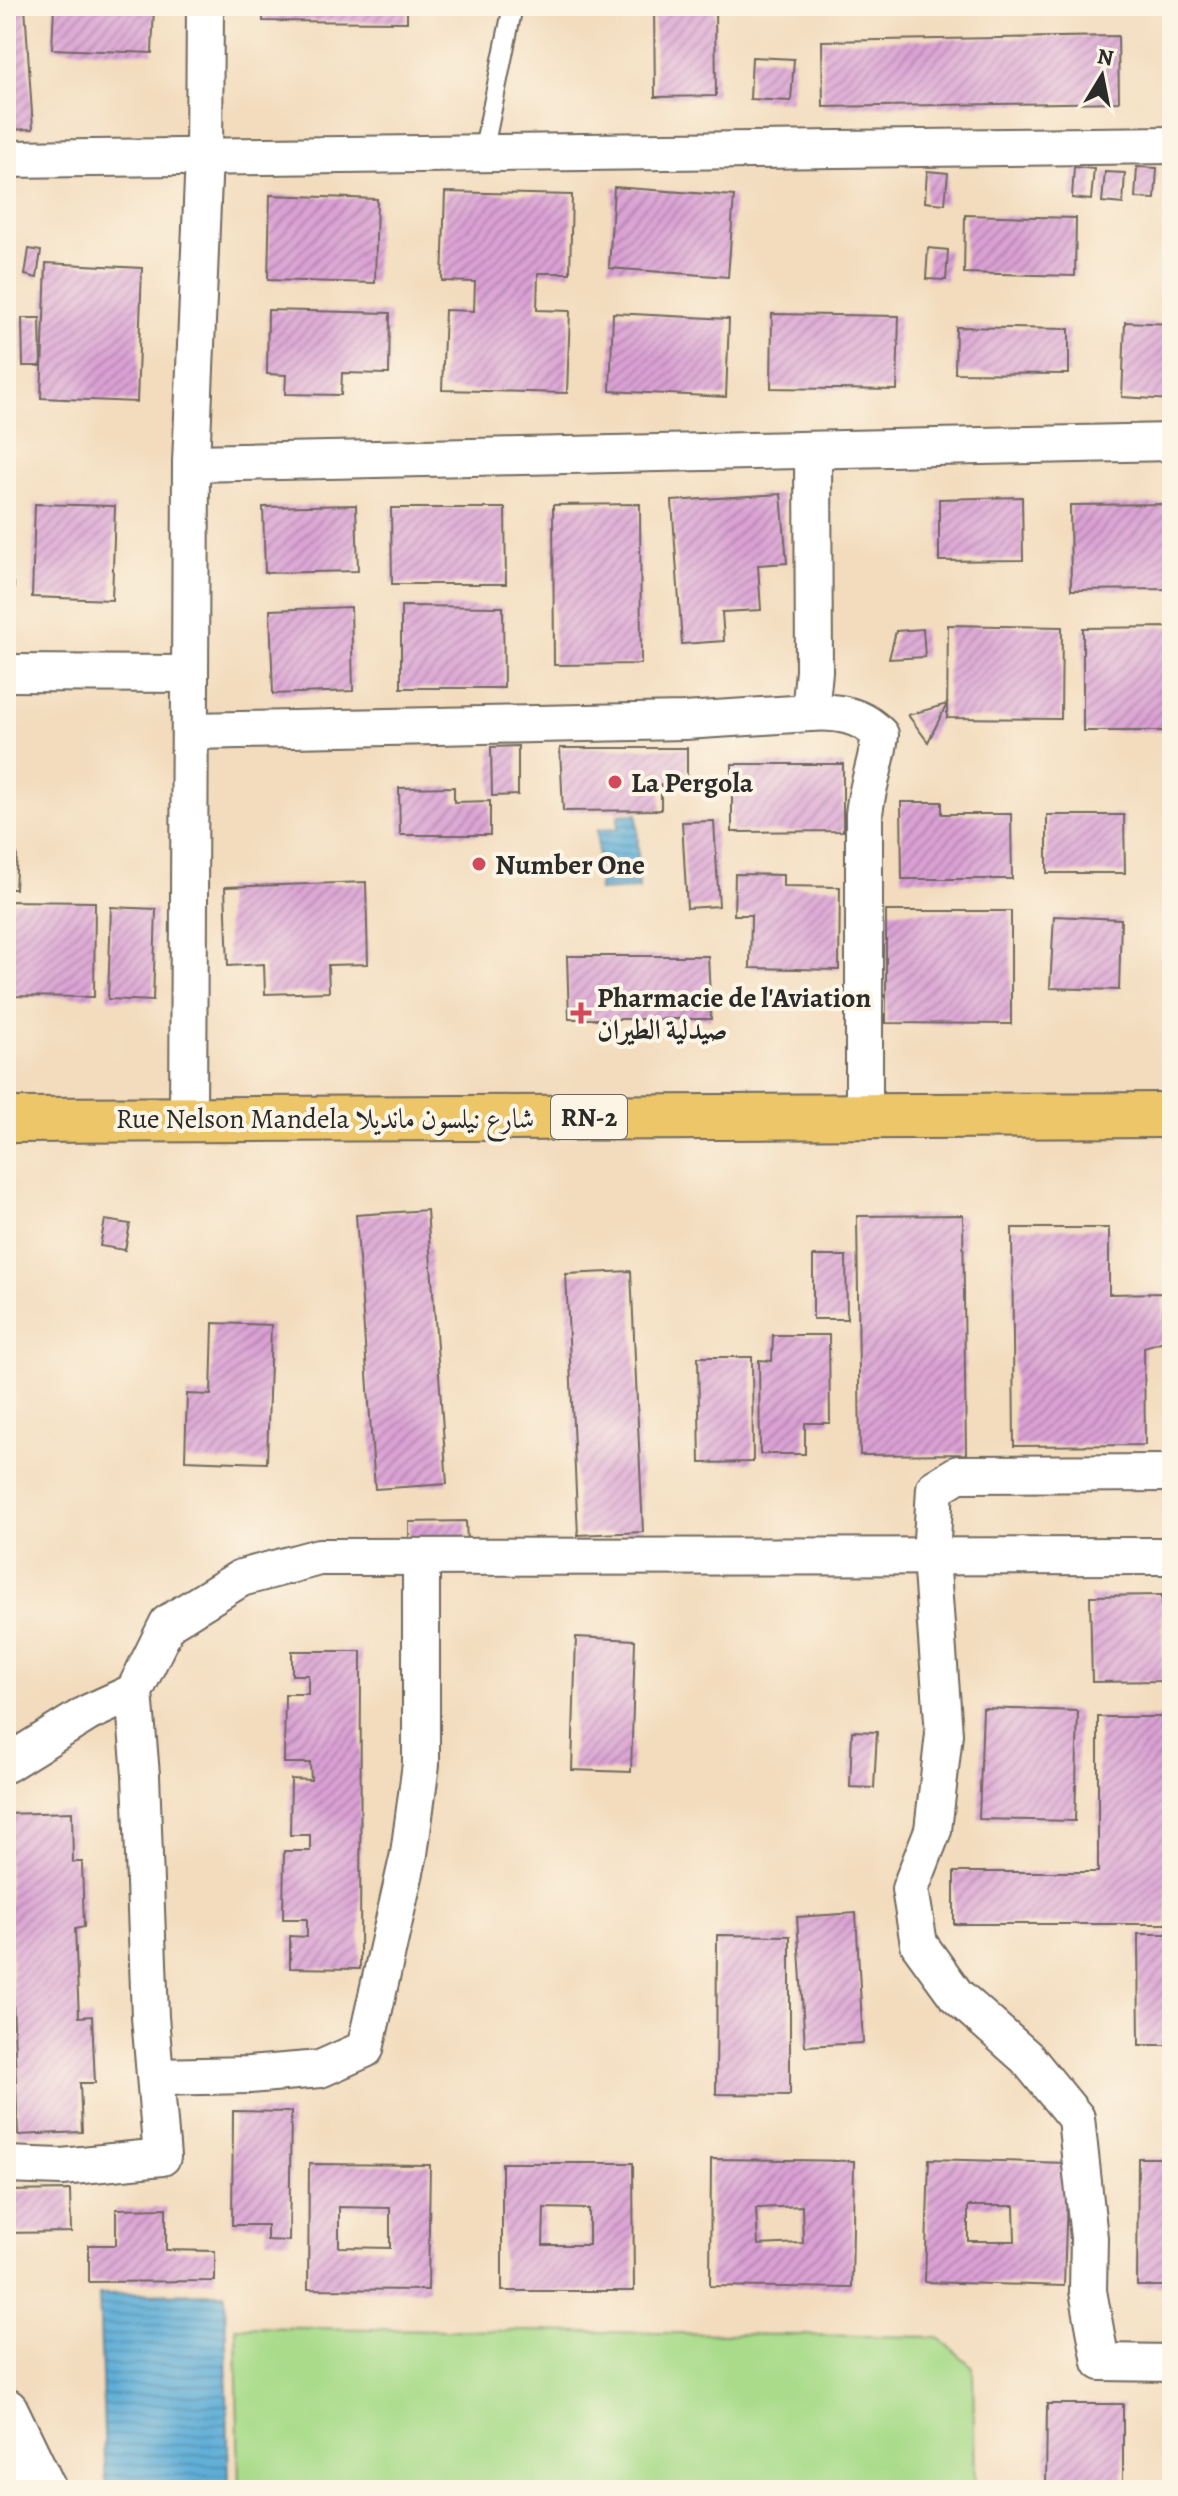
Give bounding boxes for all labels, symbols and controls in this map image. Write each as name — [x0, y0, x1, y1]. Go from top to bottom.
north arrow — [1062, 36, 1142, 116]
text: N — [1095, 41, 1116, 73]
place label: La Pergola — [631, 764, 754, 802]
marker: La Pergola — [606, 773, 624, 791]
place label: Number One — [495, 846, 645, 884]
marker: Number One — [470, 855, 488, 873]
place label: Pharmacie de l'Aviation صيدلية الطيران — [597, 979, 871, 1049]
marker: Pharmacie de l'Aviation صيدلية الطيران — [572, 1004, 590, 1022]
road number: RN-2 — [551, 1095, 627, 1139]
street label: Rue Nelson Mandela شارع نيلسون مانديلا — [116, 1100, 534, 1142]

